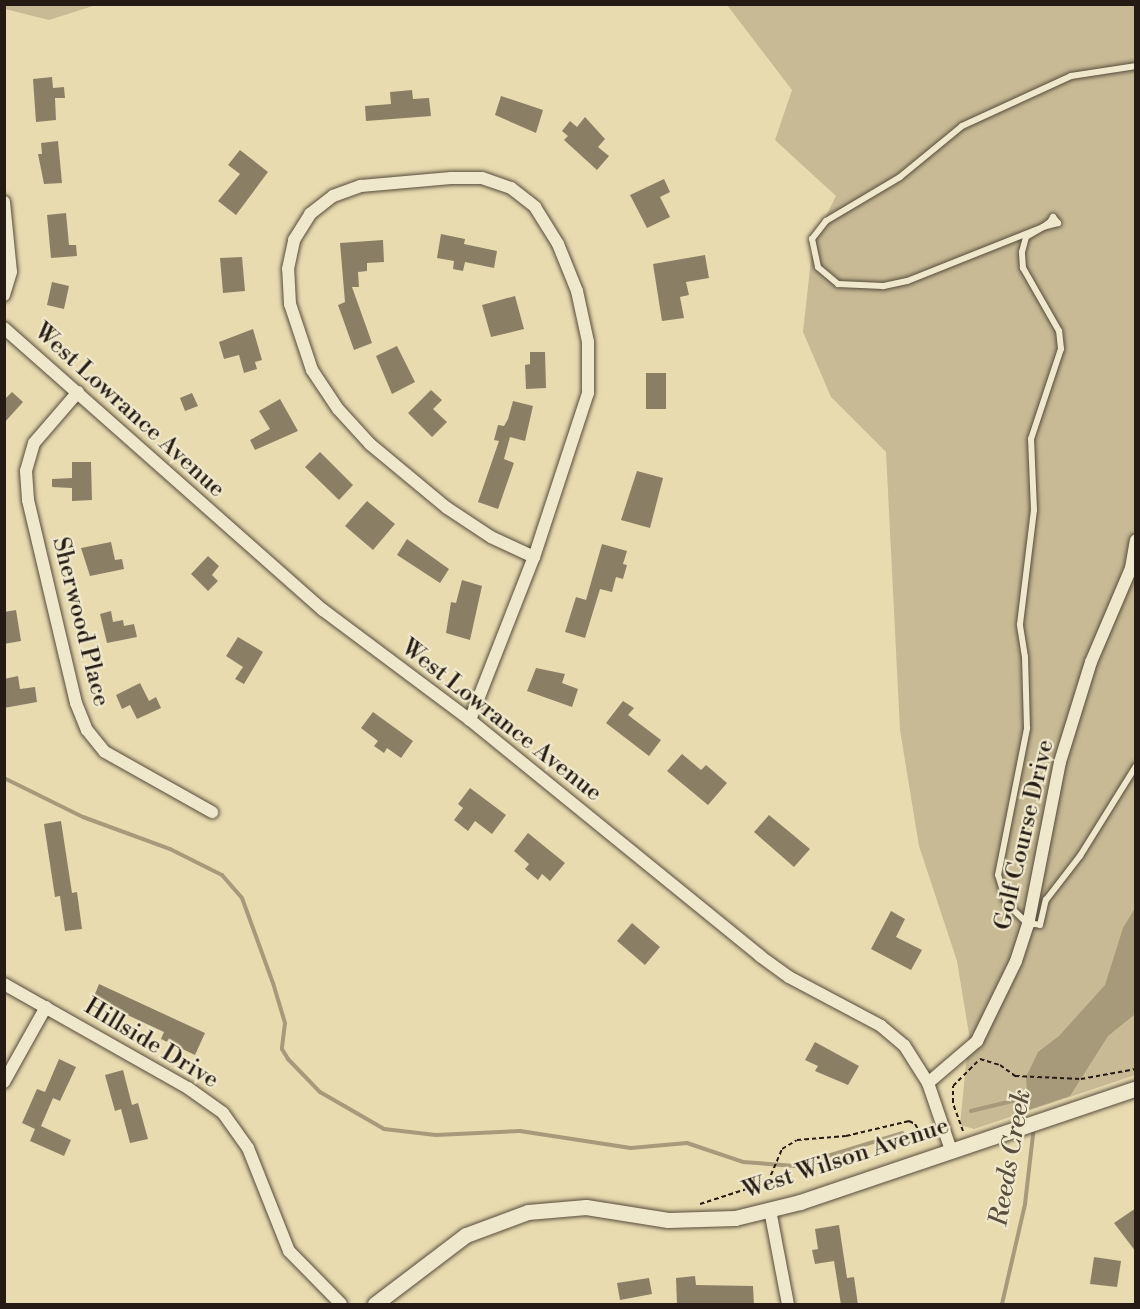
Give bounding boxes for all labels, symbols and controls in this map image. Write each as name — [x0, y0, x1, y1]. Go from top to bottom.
street label: West Lowrance Avenue — [28, 318, 230, 504]
street label: Sherwood Place — [45, 534, 115, 710]
street label: West Lowrance Avenue — [395, 634, 607, 808]
street label: Golf Course Drive — [989, 737, 1061, 933]
street label: Hillside Drive — [79, 993, 223, 1095]
water label: Reeds Creek — [984, 1087, 1038, 1229]
street label: West Wilson Avenue — [739, 1112, 953, 1206]

